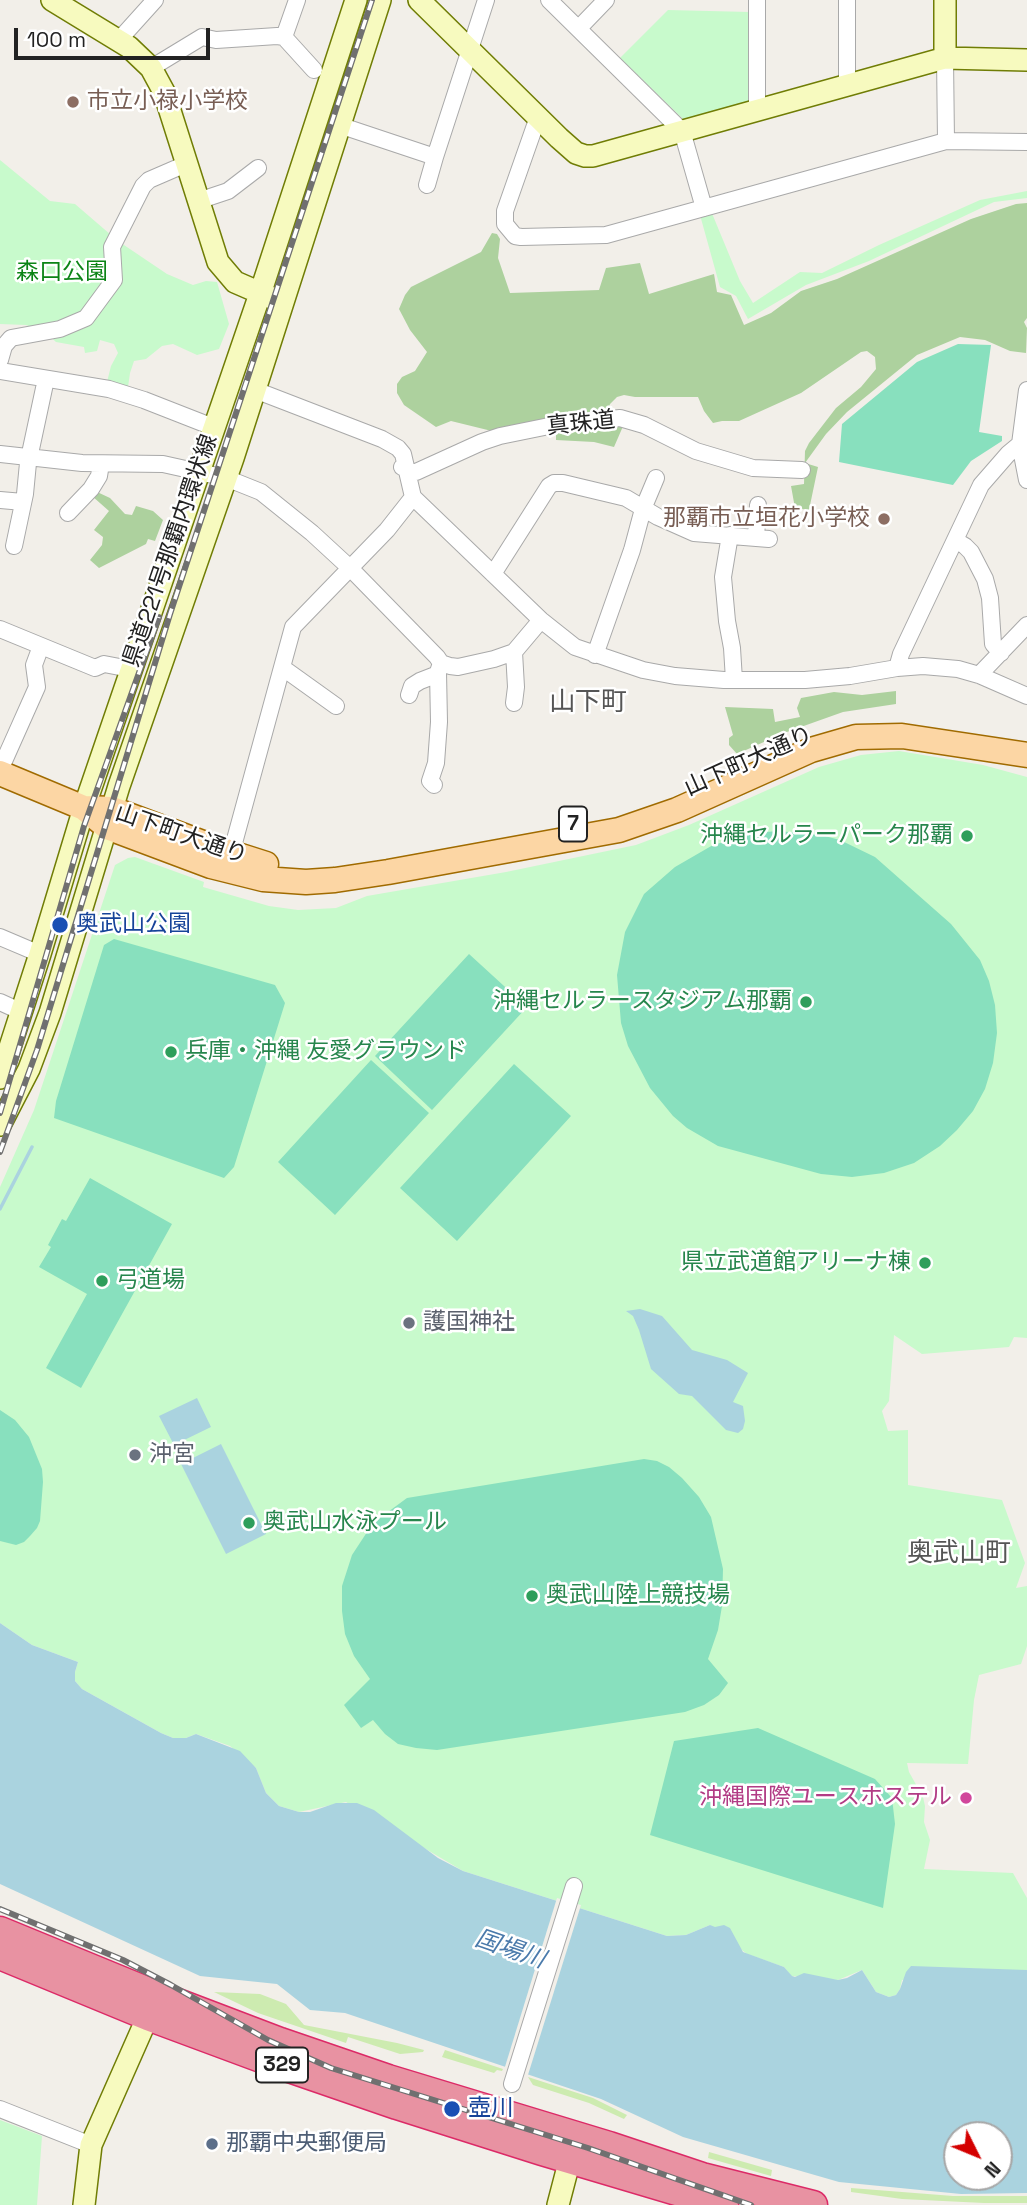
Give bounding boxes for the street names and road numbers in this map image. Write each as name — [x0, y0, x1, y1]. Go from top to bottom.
street label: 真珠道 — [545, 407, 617, 441]
street label: 県道221号那覇内環状線 — [118, 431, 224, 671]
street label: 山下町大通り — [680, 721, 818, 803]
street label: 山下町大通り — [111, 799, 251, 871]
road number: 7 — [559, 806, 587, 842]
road number: 329 — [256, 2048, 308, 2082]

